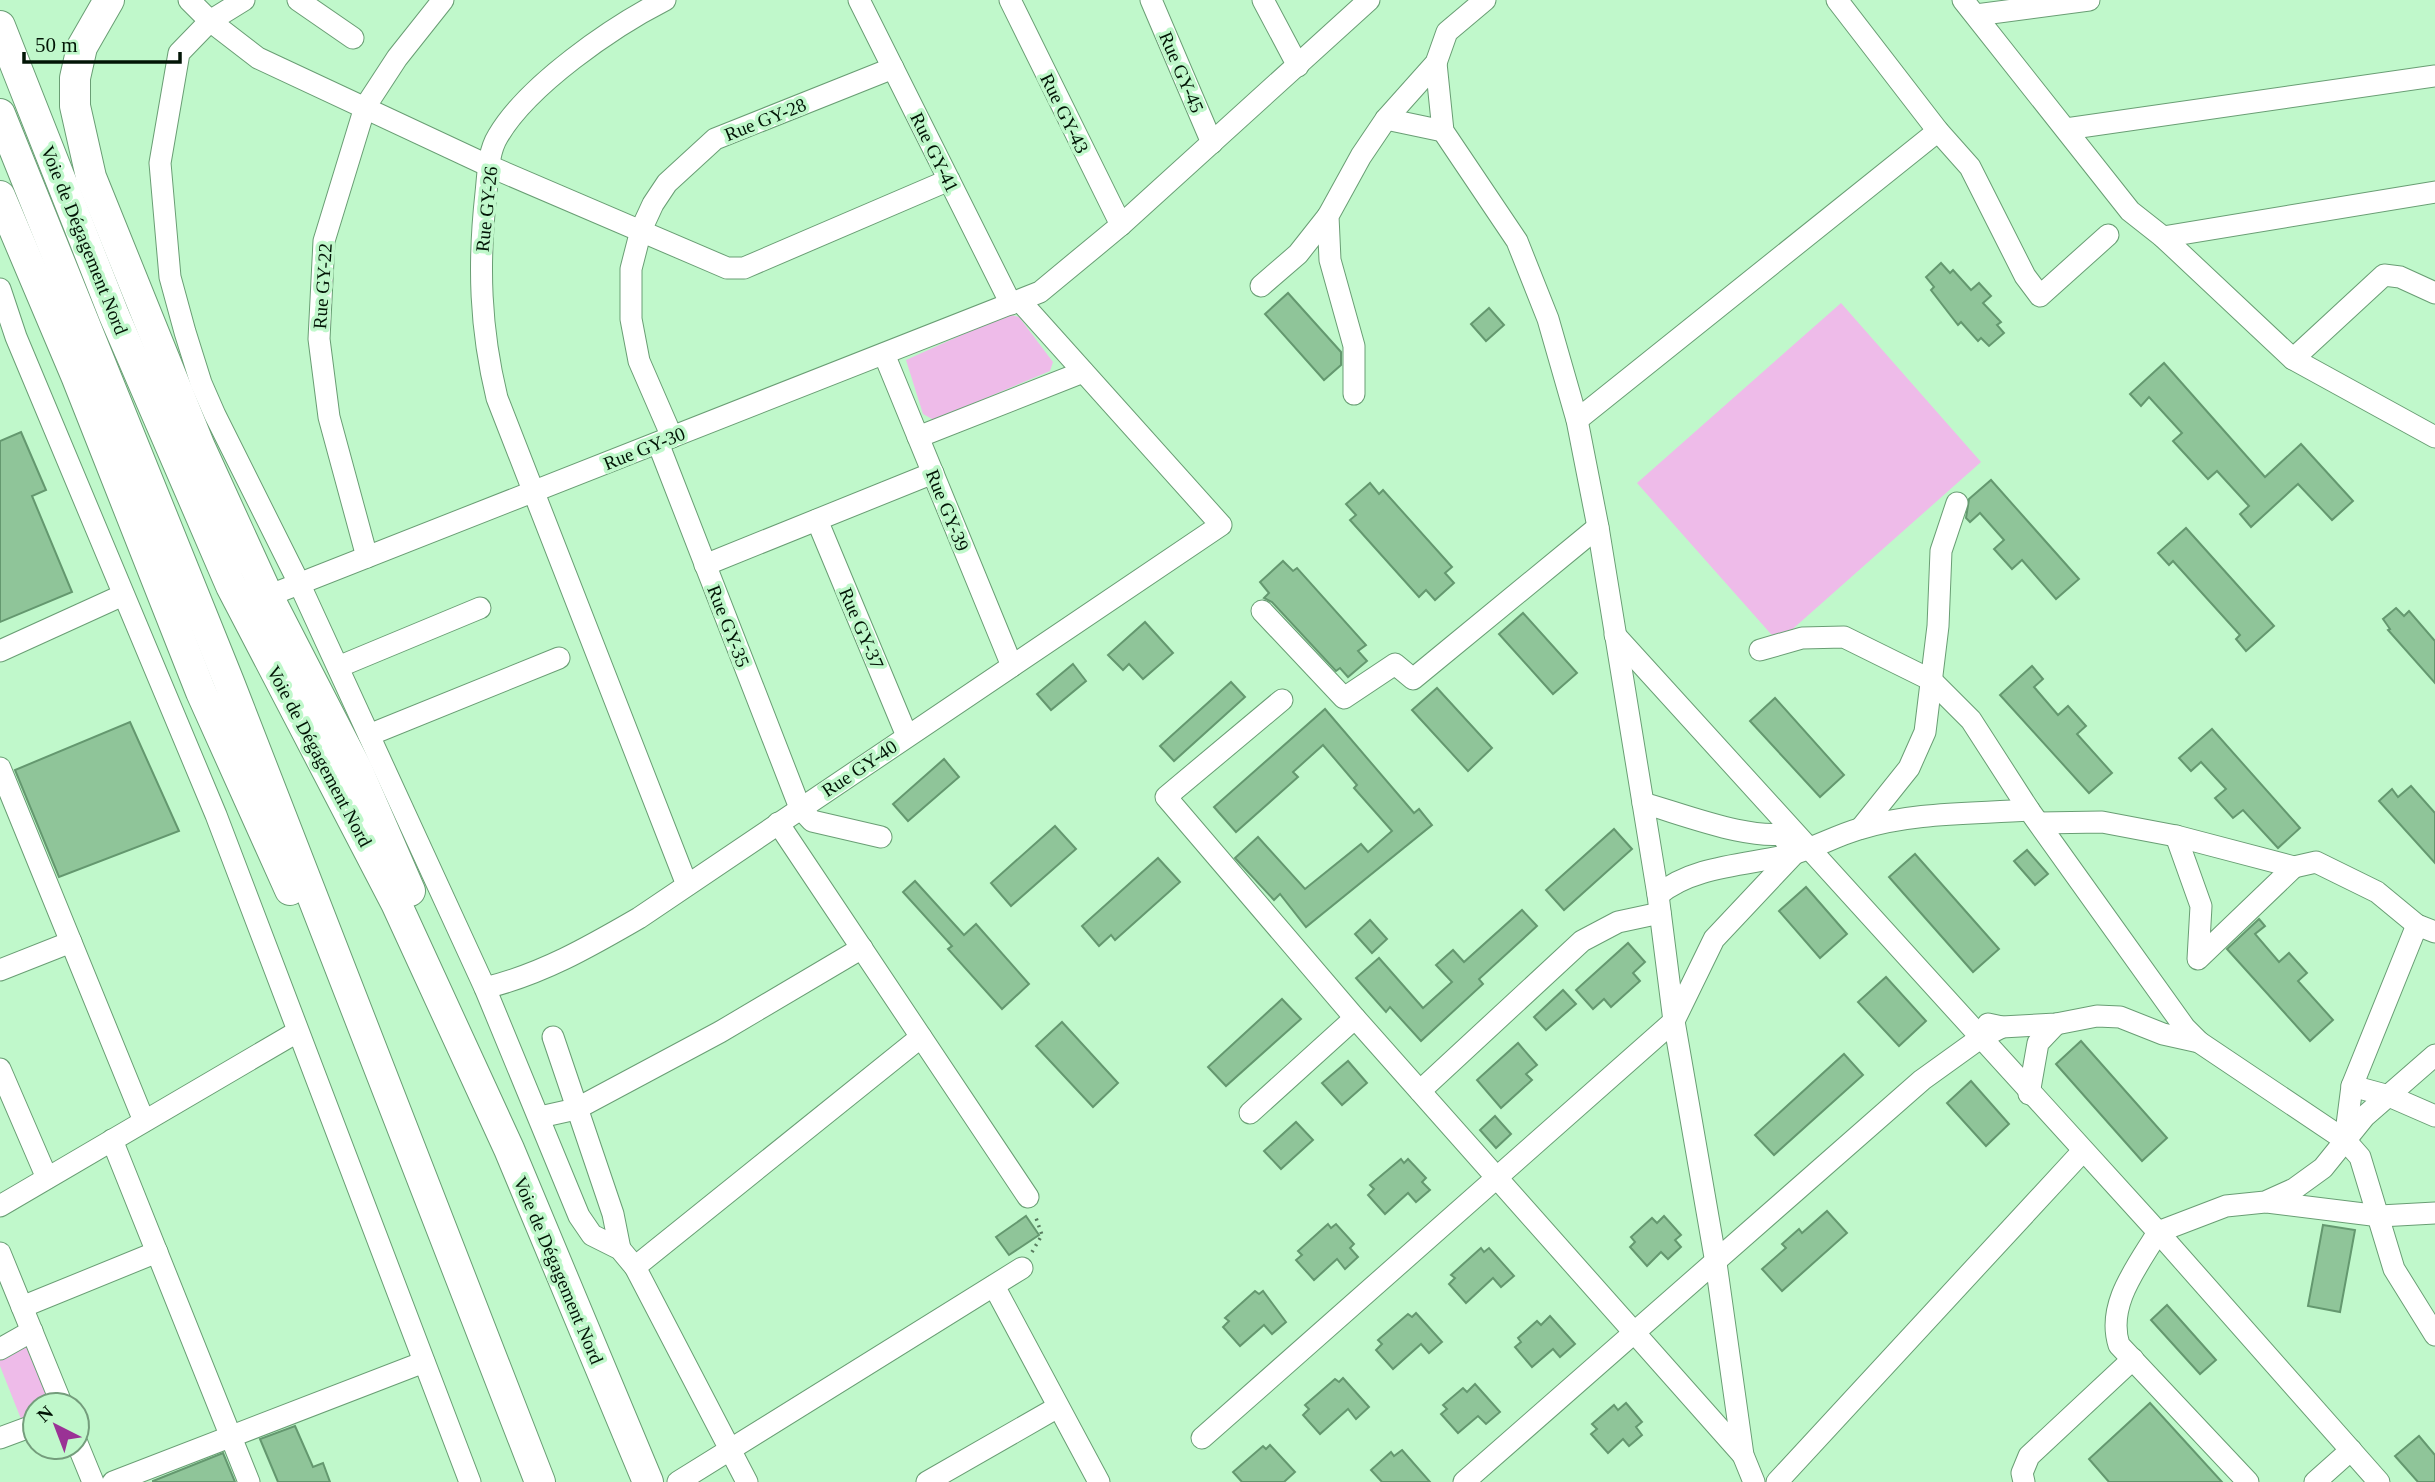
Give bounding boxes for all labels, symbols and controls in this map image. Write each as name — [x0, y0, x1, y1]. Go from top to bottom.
scale bar — [24, 21, 180, 65]
street label: Rue GY-45 — [1155, 28, 1208, 116]
text: 50 m — [35, 33, 78, 57]
street label: Rue GY-43 — [1036, 70, 1093, 156]
street label: Rue GY-28 — [721, 94, 809, 145]
street label: Rue GY-41 — [906, 109, 963, 195]
street label: Voie de Dégagement Nord — [37, 143, 132, 338]
street label: Rue GY-26 — [472, 165, 501, 253]
street label: Rue GY-22 — [309, 242, 336, 330]
street label: Rue GY-30 — [600, 423, 688, 474]
street label: Rue GY-39 — [922, 466, 973, 554]
street label: Rue GY-35 — [703, 582, 754, 670]
street label: Rue GY-37 — [835, 584, 888, 672]
street label: Voie de Dégagement Nord — [263, 662, 376, 851]
street label: Rue GY-40 — [818, 736, 901, 801]
street label: Voie de Dégagement Nord — [509, 1173, 608, 1368]
north arrow — [21, 1391, 91, 1461]
text: N — [33, 1401, 57, 1426]

